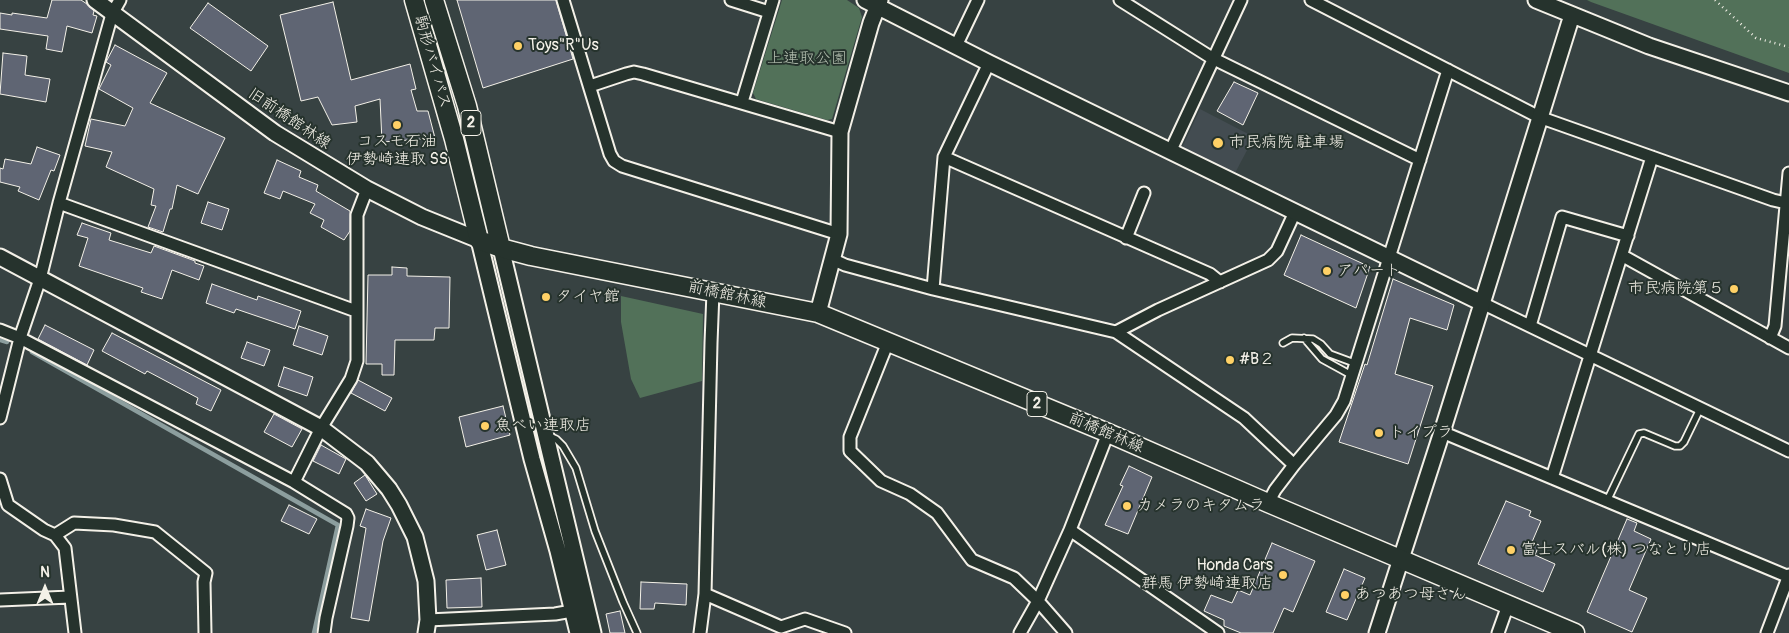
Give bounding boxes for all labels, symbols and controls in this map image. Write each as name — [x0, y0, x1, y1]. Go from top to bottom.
street label: 駒形バイパス — [410, 13, 454, 111]
place label: Toys"R"Us — [528, 36, 599, 56]
marker: Toys"R"Us — [512, 40, 524, 52]
park label: 上連取公園 — [767, 49, 847, 69]
street label: 旧前橋館林線 — [244, 84, 334, 154]
road number: 2 — [461, 110, 481, 136]
marker: コスモ石油 伊勢崎連取 SS — [391, 119, 403, 131]
place label: コスモ石油 伊勢崎連取 SS — [346, 132, 448, 170]
place label: 市民病院 駐車場 — [1229, 133, 1344, 153]
marker: 市民病院 駐車場 — [1211, 136, 1225, 150]
place label: アパート — [1337, 261, 1401, 281]
marker: アパート — [1321, 265, 1333, 277]
street label: 前橋館林線 — [686, 277, 768, 313]
place label: 市民病院第５ — [1628, 279, 1724, 299]
marker: 市民病院第５ — [1728, 283, 1740, 295]
place label: タイヤ館 — [556, 287, 620, 307]
marker: タイヤ館 — [540, 291, 552, 303]
place label: #B２ — [1240, 350, 1275, 370]
marker: #B２ — [1224, 354, 1236, 366]
road number: 2 — [1027, 392, 1047, 416]
street label: 前橋館林線 — [1065, 409, 1147, 457]
place label: 魚べい連取店 — [495, 416, 591, 436]
marker: 魚べい連取店 — [479, 420, 491, 432]
place label: トイプラ — [1389, 423, 1453, 443]
marker: トイプラ — [1373, 427, 1385, 439]
place label: カメラのキタムラ — [1137, 496, 1265, 516]
marker: カメラのキタムラ — [1121, 500, 1133, 512]
place label: 富士スバル(株) つなとり店 — [1521, 540, 1711, 560]
marker: 富士スバル(株) つなとり店 — [1505, 544, 1517, 556]
place label: Honda Cars 群馬 伊勢崎連取店 — [1142, 556, 1273, 594]
north arrow — [20, 563, 70, 613]
text: N — [40, 564, 50, 581]
marker: Honda Cars 群馬 伊勢崎連取店 — [1277, 569, 1289, 581]
place label: あつあつ母さん — [1355, 585, 1467, 605]
marker: あつあつ母さん — [1339, 589, 1351, 601]

